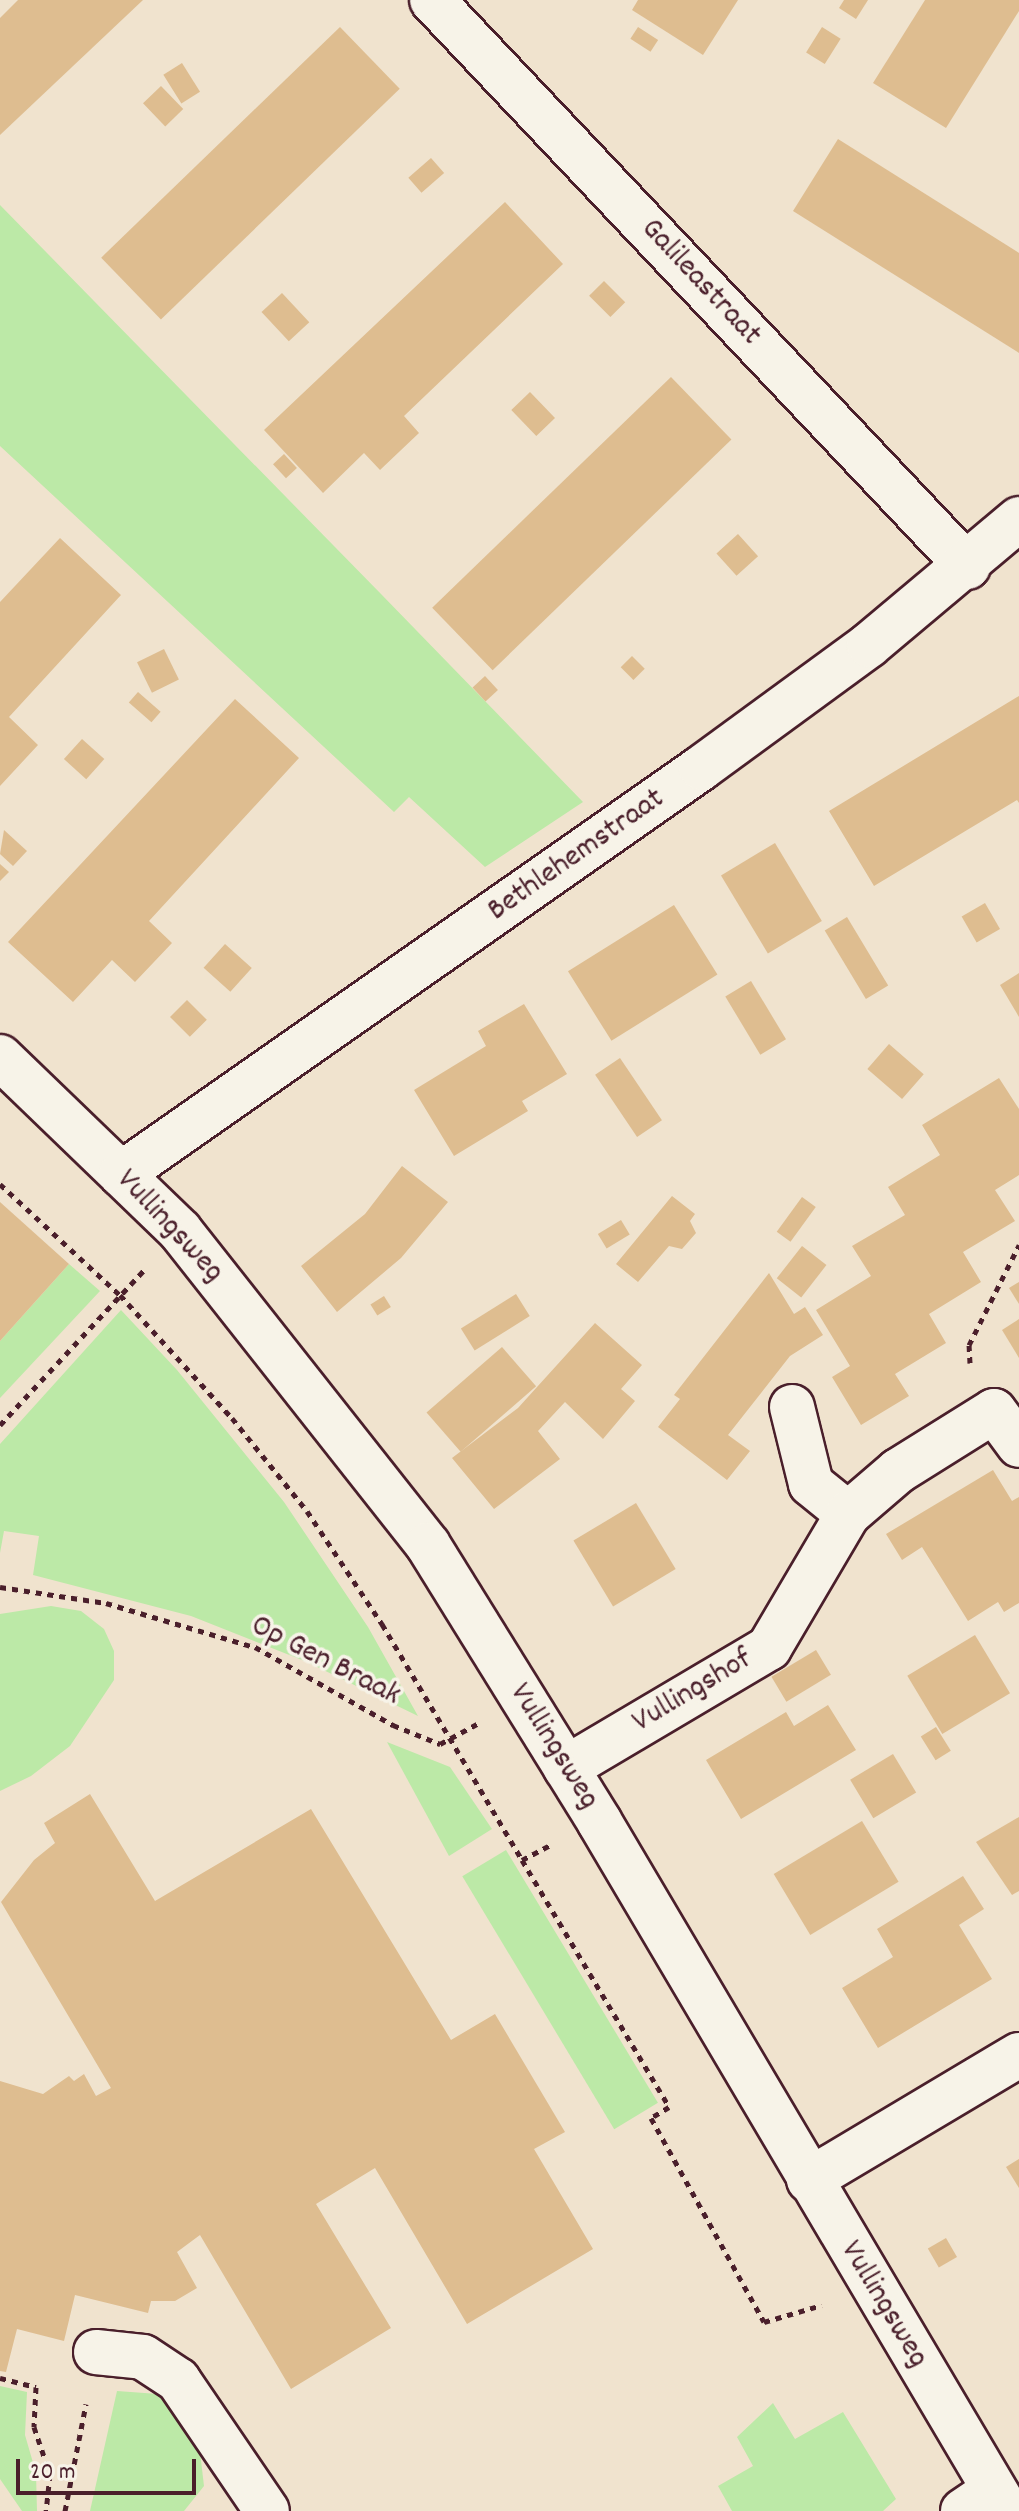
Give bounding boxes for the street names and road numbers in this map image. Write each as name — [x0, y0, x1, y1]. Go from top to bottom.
street label: Galileastraat — [631, 211, 769, 355]
street label: Bethlehemstraat — [481, 781, 673, 931]
street label: Vullingsweg — [107, 1162, 231, 1292]
street label: Op Gen Braak — [244, 1608, 406, 1716]
street label: Vullingshof — [626, 1641, 760, 1743]
street label: Vullingsweg — [499, 1677, 607, 1817]
street label: Vullingsweg — [830, 2235, 936, 2375]

